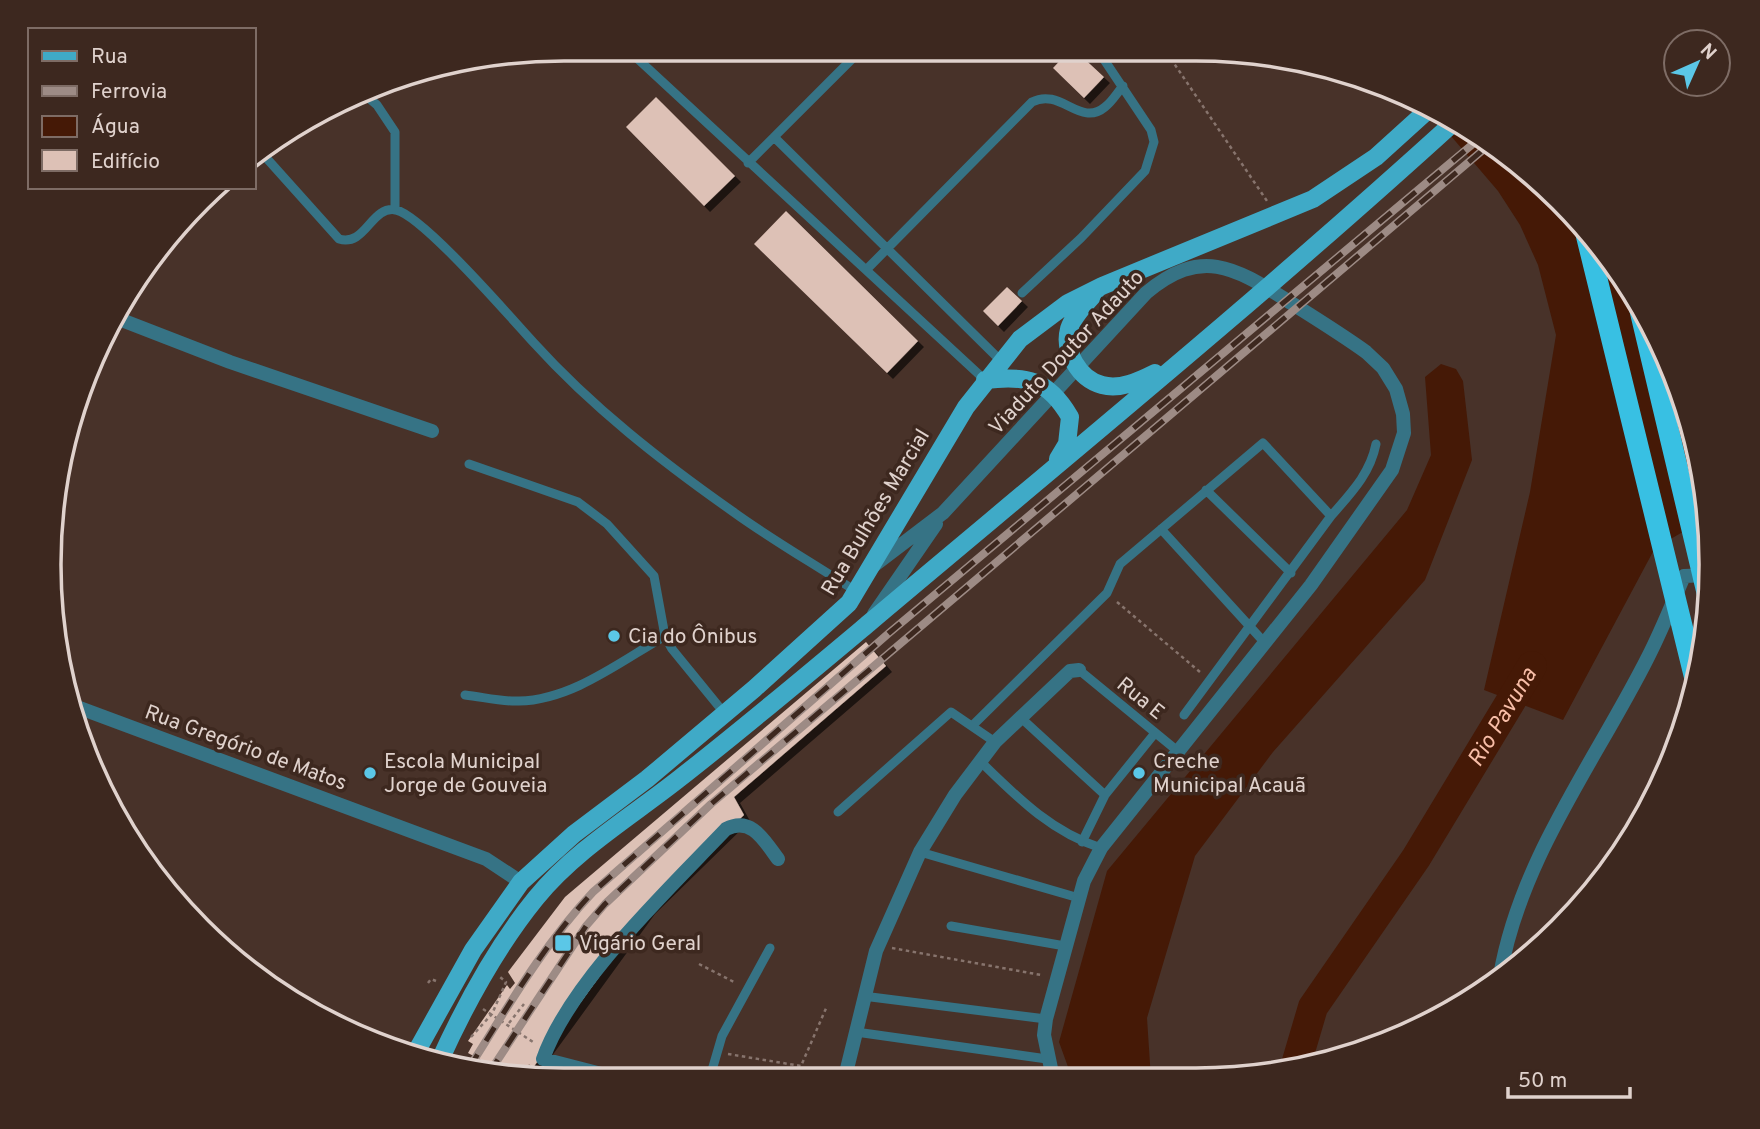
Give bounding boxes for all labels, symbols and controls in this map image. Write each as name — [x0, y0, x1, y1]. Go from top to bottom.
legend — [28, 28, 256, 189]
north arrow — [1662, 28, 1732, 98]
text: N — [1694, 39, 1721, 66]
text: Rua — [91, 44, 128, 71]
text: Ferrovia — [91, 79, 167, 106]
text: Água — [91, 113, 140, 141]
text: Edifício — [91, 149, 160, 176]
street label: Viaduto Doutor Adauto — [984, 265, 1151, 441]
street label: Rua Bulhões Marcial — [816, 425, 937, 601]
place label: Cia do Ônibus — [628, 623, 757, 651]
marker: Cia do Ônibus — [606, 628, 622, 644]
water label: Rio Pavuna — [1463, 663, 1545, 773]
street label: Rua E — [1111, 672, 1170, 727]
street label: Rua Gregório de Matos — [141, 699, 350, 798]
place label: Escola Municipal Jorge de Gouveia — [384, 749, 547, 800]
place label: Creche Municipal Acauã — [1153, 749, 1306, 800]
marker: Escola Municipal Jorge de Gouveia — [362, 765, 378, 781]
marker: Creche Municipal Acauã — [1131, 765, 1147, 781]
place label: Vigário Geral — [579, 931, 701, 958]
marker: Vigário Geral — [553, 933, 573, 953]
scale bar — [1508, 1056, 1630, 1100]
text: 50 m — [1518, 1068, 1567, 1095]

